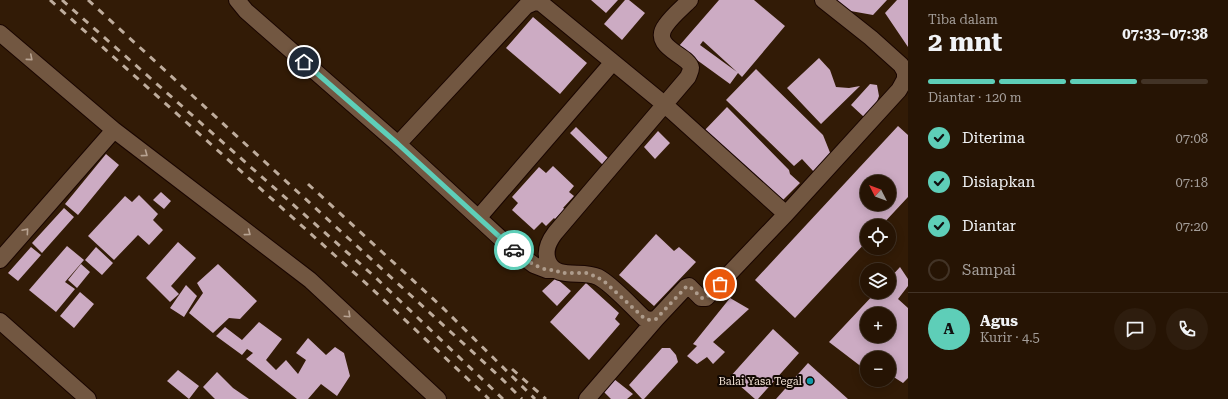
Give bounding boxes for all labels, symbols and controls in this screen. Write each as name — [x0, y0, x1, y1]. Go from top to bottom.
text: Tiba dalam — [928, 12, 998, 27]
text: 07:33–07:38 — [1122, 25, 1208, 43]
text: 2 mnt — [928, 27, 1002, 57]
pin — [287, 45, 321, 79]
icon: home — [293, 51, 315, 73]
one-way arrow — [25, 54, 32, 61]
text: Diantar · 120 m — [928, 90, 1022, 105]
icon: check — [928, 127, 950, 149]
text: Diterima — [962, 129, 1025, 147]
text: 07:08 — [1176, 131, 1208, 146]
one-way arrow — [140, 149, 147, 156]
icon: check — [928, 171, 950, 193]
text: Disiapkan — [962, 173, 1035, 191]
north arrow — [860, 175, 896, 211]
map controls — [860, 175, 896, 387]
text: 07:18 — [1176, 175, 1208, 190]
icon: check — [928, 215, 950, 237]
text: Diantar — [962, 217, 1016, 235]
button: locate — [860, 219, 896, 255]
text: 07:20 — [1176, 219, 1208, 234]
one-way arrow — [21, 228, 28, 236]
one-way arrow — [243, 228, 250, 235]
courier — [494, 230, 534, 270]
icon: car — [503, 239, 525, 261]
text: Sampai — [962, 261, 1016, 279]
button: layers — [860, 263, 896, 299]
pin — [703, 267, 737, 301]
icon: bag — [709, 273, 731, 295]
button: + — [860, 307, 896, 343]
button: chat — [1114, 308, 1156, 350]
button: phone — [1166, 308, 1208, 350]
one-way arrow — [343, 311, 351, 318]
text: Agus — [980, 312, 1018, 330]
text: A — [944, 320, 954, 338]
text: Kurir · 4.5 — [980, 330, 1040, 345]
button: − — [860, 351, 896, 387]
place label: Balai Yasa Tegal — [718, 375, 803, 388]
marker: Balai Yasa Tegal — [805, 376, 815, 386]

